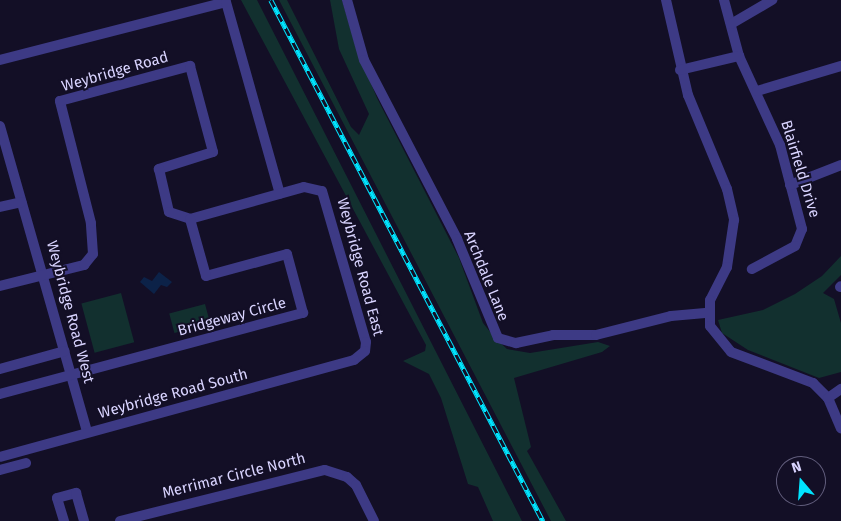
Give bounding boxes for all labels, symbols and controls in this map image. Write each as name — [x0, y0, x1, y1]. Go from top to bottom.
street label: Weybridge Road — [60, 48, 170, 96]
street label: Blairfield Drive — [777, 118, 823, 220]
street label: Weybridge Road East — [333, 196, 387, 338]
street label: Archdale Lane — [460, 228, 512, 324]
street label: Weybridge Road West — [42, 239, 98, 385]
street label: Bridgeway Circle — [176, 294, 288, 340]
street label: Weybridge Road South — [96, 365, 250, 423]
street label: Merrimar Circle North — [160, 449, 308, 503]
north arrow — [776, 456, 826, 506]
text: N — [789, 458, 804, 477]

